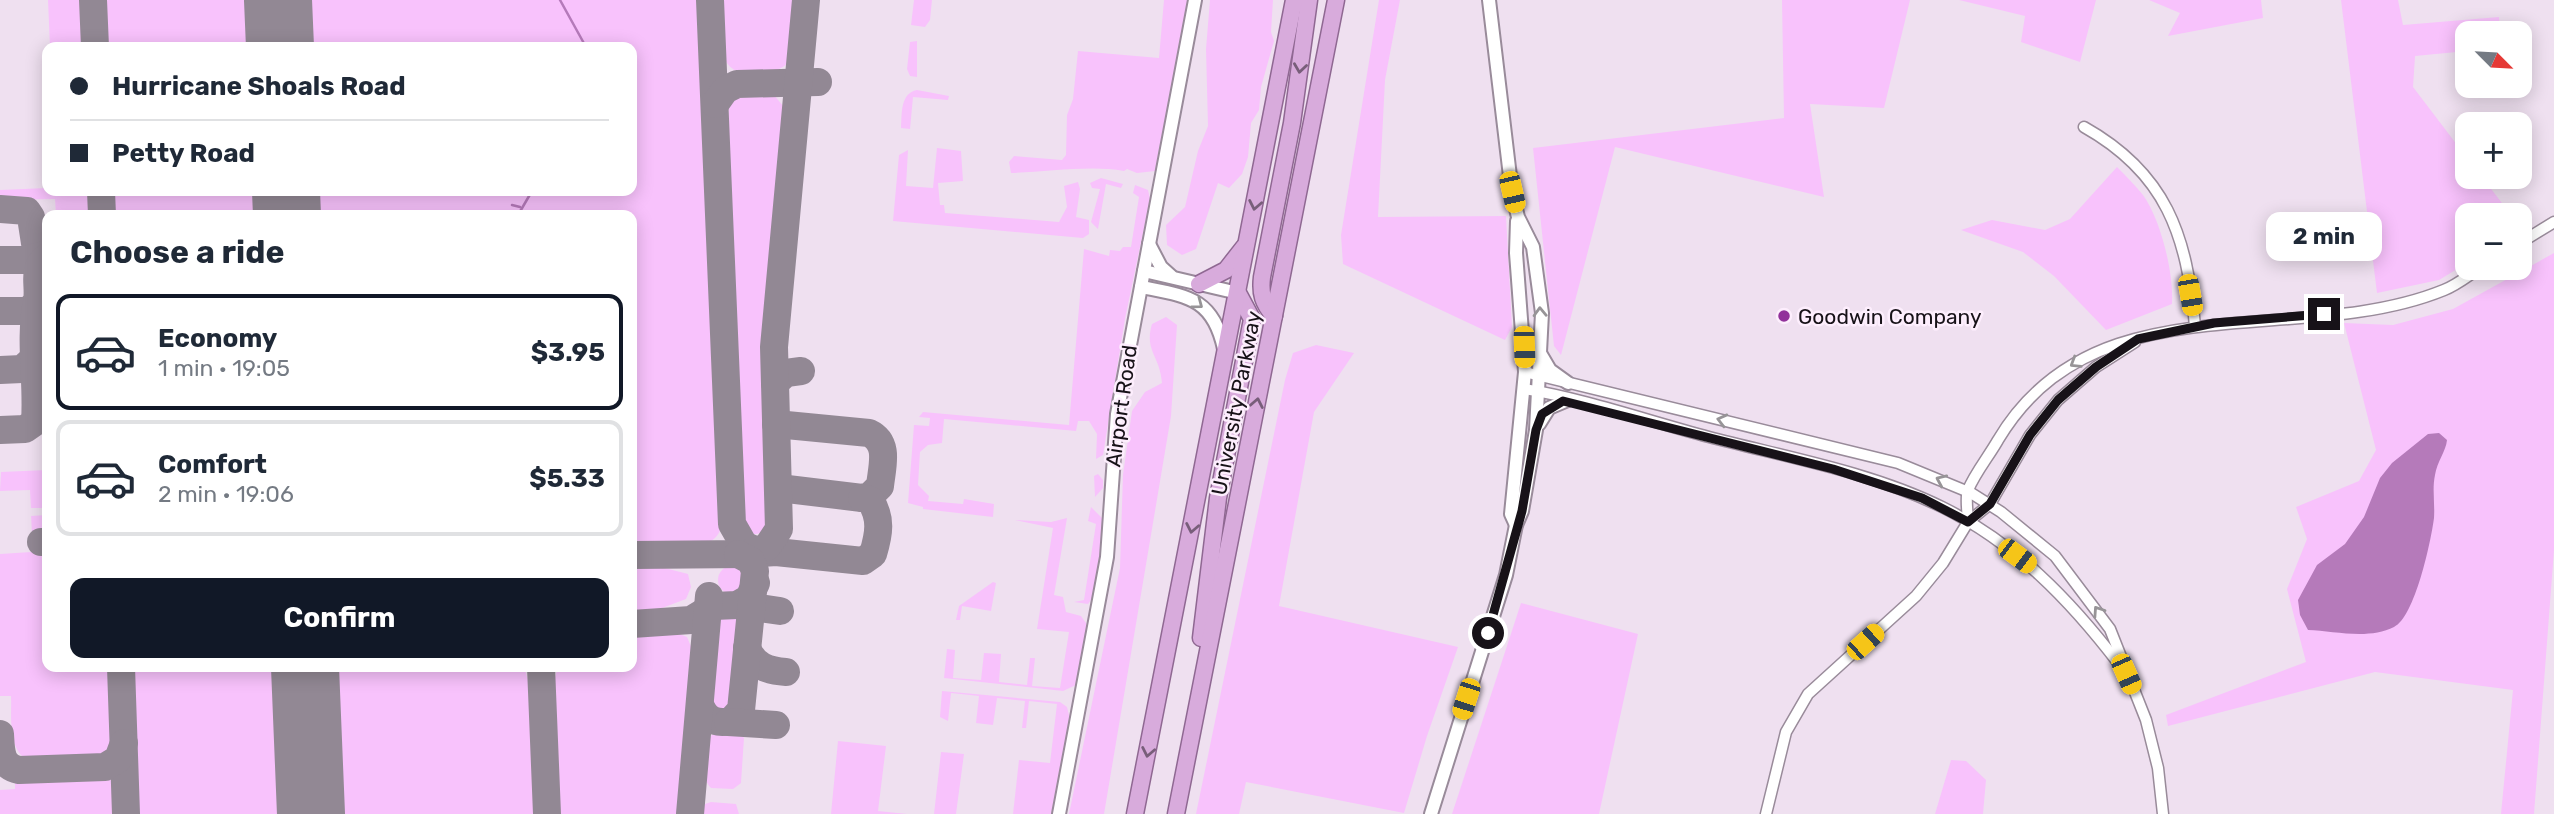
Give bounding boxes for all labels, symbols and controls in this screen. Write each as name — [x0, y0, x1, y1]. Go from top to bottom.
north arrow — [2455, 21, 2532, 98]
map controls — [2455, 21, 2532, 280]
one-way arrow — [1293, 62, 1308, 74]
text: Hurricane Shoals Road — [112, 71, 406, 102]
button: + — [2455, 112, 2532, 189]
text: Petty Road — [112, 138, 255, 169]
car — [1498, 169, 1527, 215]
one-way arrow — [1248, 199, 1263, 211]
button: − — [2455, 203, 2532, 280]
callout: 2 min — [2266, 212, 2382, 262]
text: 2 min — [2293, 222, 2355, 250]
text: Choose a ride — [70, 233, 284, 271]
car — [2177, 272, 2204, 318]
one-way arrow — [1191, 295, 1203, 308]
route end — [2308, 298, 2340, 330]
place label: Goodwin Company — [1798, 304, 1982, 329]
one-way arrow — [1533, 307, 1548, 318]
marker: Goodwin Company — [1776, 308, 1792, 324]
street label: University Parkway — [1206, 309, 1266, 497]
icon: car — [74, 321, 137, 384]
text: Economy — [158, 323, 277, 354]
car — [1513, 326, 1536, 368]
text: $3.95 — [531, 337, 605, 368]
street label: Airport Road — [1100, 343, 1142, 469]
text: 1 min · 19:05 — [158, 354, 290, 382]
one-way arrow — [2070, 354, 2083, 367]
one-way arrow — [1249, 397, 1264, 409]
one-way arrow — [1716, 414, 1728, 428]
icon: car — [74, 447, 137, 510]
text: Comfort — [158, 449, 267, 480]
text: $5.33 — [529, 463, 605, 494]
one-way arrow — [1935, 474, 1948, 488]
text: 2 min · 19:06 — [158, 480, 294, 508]
one-way arrow — [1185, 522, 1200, 534]
car — [1994, 535, 2041, 577]
button: Confirm — [70, 578, 609, 658]
one-way arrow — [2094, 606, 2106, 619]
route start — [1472, 617, 1504, 649]
car — [1843, 620, 1888, 664]
car — [2108, 651, 2145, 697]
car — [1450, 676, 1483, 722]
one-way arrow — [1141, 746, 1156, 758]

